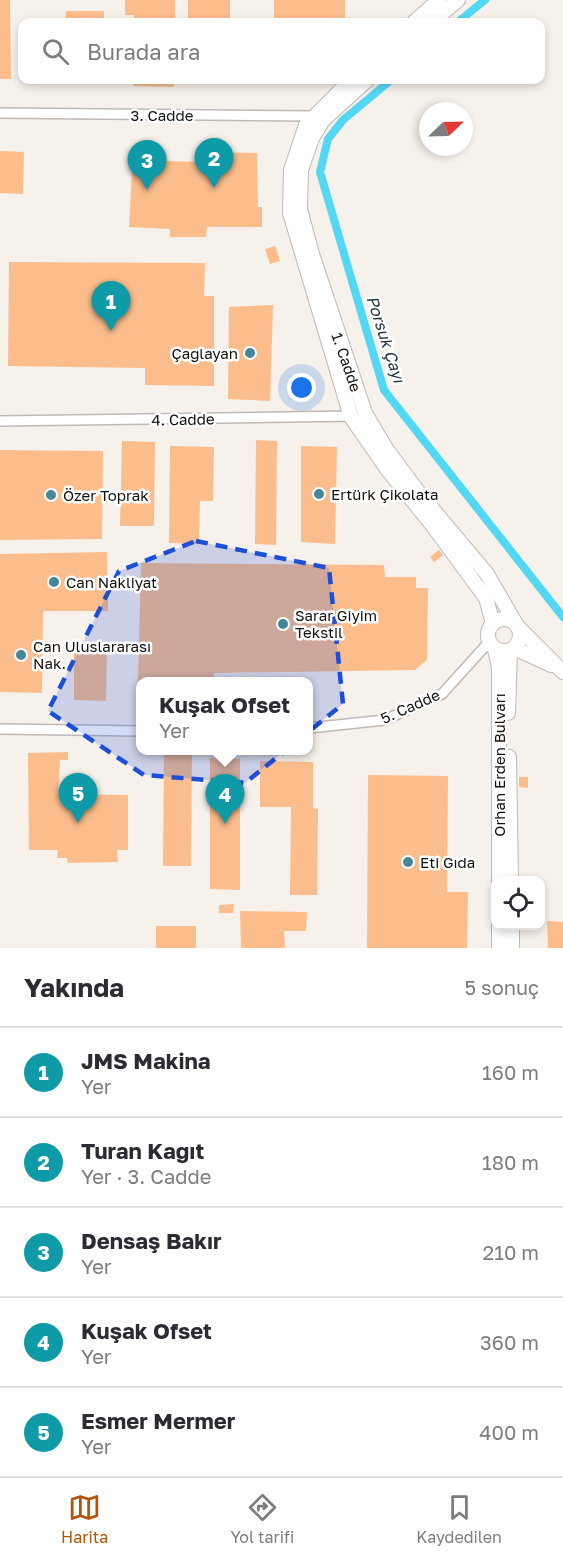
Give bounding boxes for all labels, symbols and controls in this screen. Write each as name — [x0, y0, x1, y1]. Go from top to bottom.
search box — [18, 18, 545, 84]
icon: search — [39, 35, 72, 68]
text: Burada ara — [87, 38, 201, 65]
north arrow — [419, 102, 473, 156]
street label: 3. Cadde — [131, 106, 194, 124]
pin: 2 — [194, 138, 234, 188]
pin: 3 — [128, 140, 166, 190]
pin: 1 — [92, 282, 130, 331]
water label: Porsuk Çayı — [363, 293, 410, 386]
street label: 1. Cadde — [329, 330, 366, 394]
place label: Çağlayan — [171, 344, 238, 362]
marker: Çağlayan — [243, 346, 257, 360]
your location — [287, 373, 316, 402]
street label: 4. Cadde — [151, 409, 215, 429]
place label: Ertürk Çikolata — [331, 485, 438, 503]
place label: Özer Toprak — [63, 486, 149, 504]
marker: Ertürk Çikolata — [312, 487, 326, 501]
marker: Özer Toprak — [44, 488, 58, 502]
place label: Can Nakliyat — [66, 573, 157, 591]
marker: Can Nakliyat — [47, 575, 61, 589]
place label: Sarar Giyim Tekstil — [295, 606, 377, 641]
marker: Sarar Giyim Tekstil — [276, 617, 290, 631]
place label: Can Uluslararası Nak. — [33, 637, 151, 672]
marker: Can Uluslararası Nak. — [14, 648, 28, 662]
popup — [136, 677, 313, 755]
street label: 5. Cadde — [378, 685, 443, 727]
text: Kuşak Ofset — [159, 691, 290, 718]
street label: Orhan Erden Bulvarı — [490, 693, 508, 837]
text: Yer — [159, 718, 190, 742]
pin: 5 — [58, 774, 98, 823]
pin: 4 — [206, 774, 244, 824]
place label: Eti Gıda — [420, 853, 475, 871]
marker: Eti Gıda — [401, 855, 415, 869]
map controls — [491, 876, 545, 930]
button: locate — [491, 876, 545, 930]
text: Yakında — [24, 972, 124, 1003]
text: 5 sonuç — [465, 975, 539, 999]
text: JMS Makina — [81, 1047, 211, 1074]
text: 1 — [38, 1060, 49, 1084]
text: 160 m — [482, 1060, 539, 1084]
text: Yer — [81, 1074, 112, 1098]
text: Turan Kağıt — [81, 1137, 204, 1164]
text: 2 — [37, 1150, 50, 1174]
text: 180 m — [482, 1150, 539, 1174]
text: Yer · 3. Cadde — [81, 1164, 211, 1188]
text: Densaş Bakır — [81, 1227, 222, 1254]
text: 3 — [37, 1240, 50, 1264]
text: 210 m — [483, 1240, 539, 1264]
text: Yer — [81, 1254, 112, 1278]
text: Kuşak Ofset — [81, 1317, 212, 1344]
text: 4 — [37, 1330, 50, 1354]
text: 360 m — [480, 1330, 539, 1354]
text: Yer — [81, 1344, 112, 1368]
text: Esmer Mermer — [81, 1407, 235, 1434]
text: 5 — [37, 1420, 50, 1444]
text: 400 m — [479, 1420, 539, 1444]
text: Yer — [81, 1434, 112, 1458]
tab: Harita — [61, 1491, 108, 1547]
tab: Yol tarifi — [230, 1491, 294, 1547]
tab: Kaydedilen — [416, 1491, 502, 1547]

